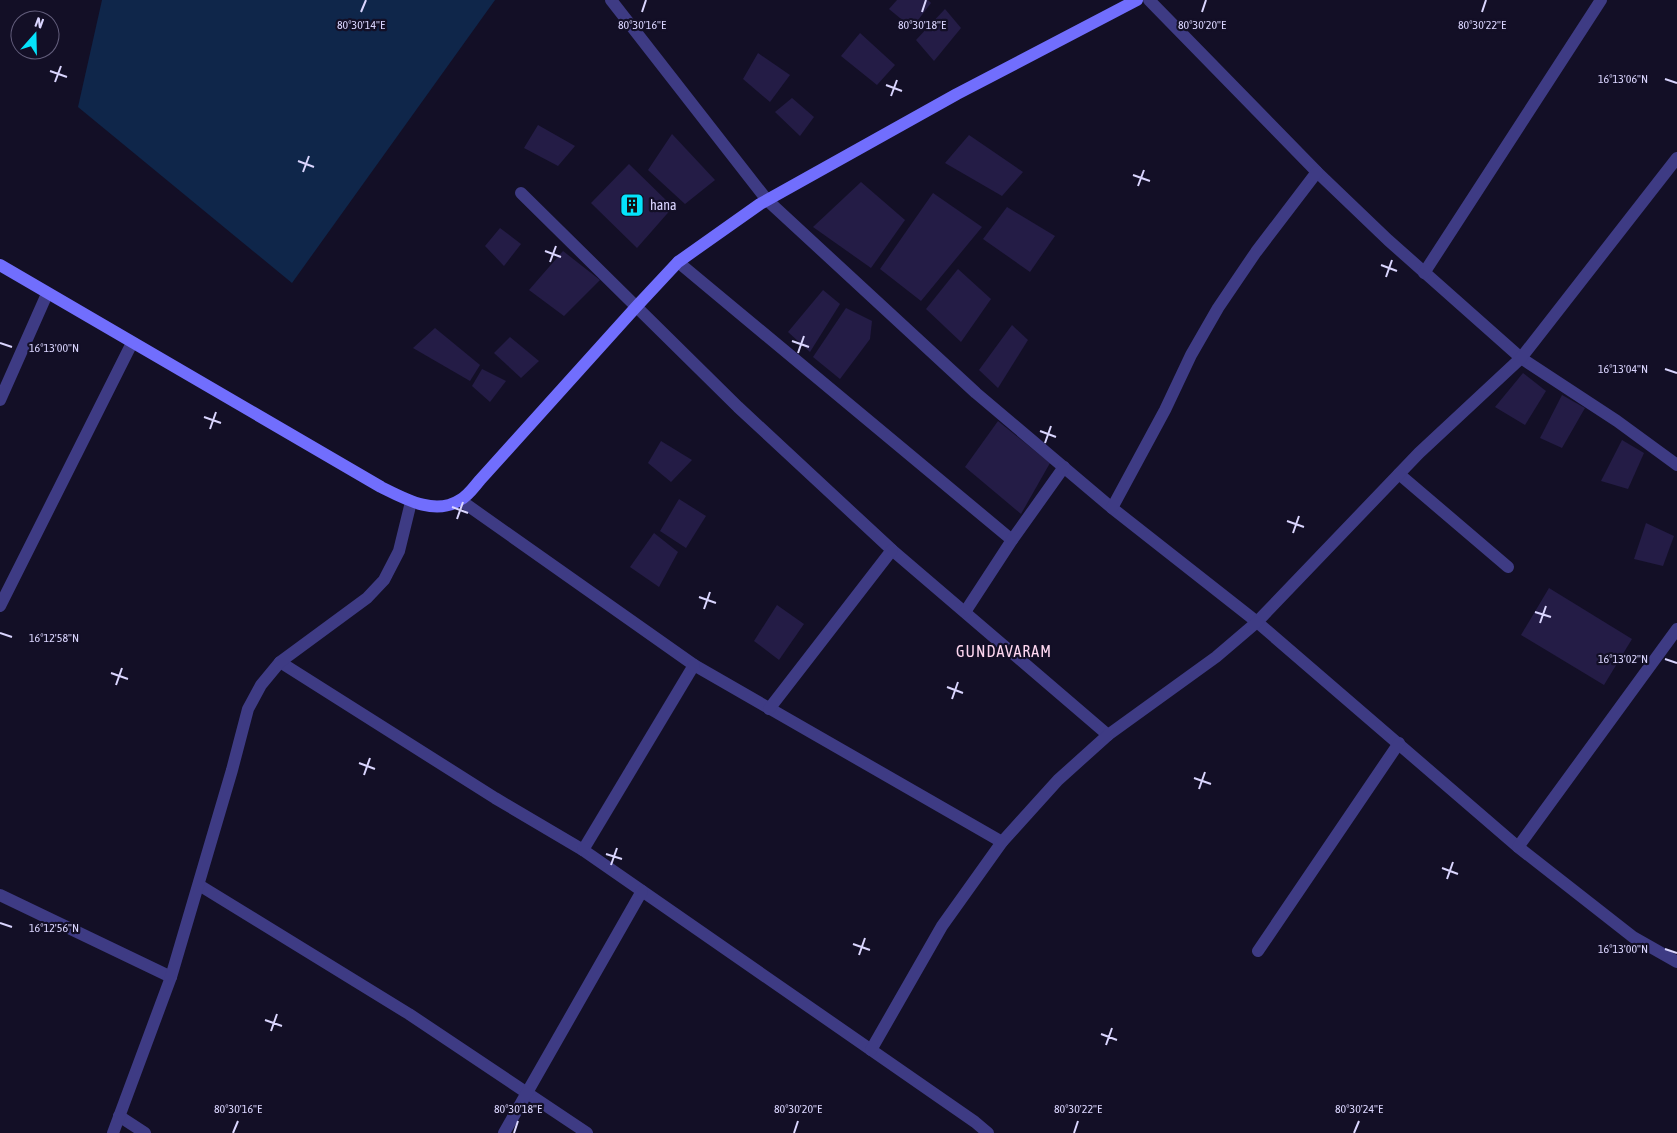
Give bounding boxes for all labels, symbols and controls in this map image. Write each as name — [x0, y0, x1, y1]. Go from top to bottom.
north arrow — [10, 10, 60, 60]
text: N — [33, 14, 46, 32]
text: 80°30'14"E — [337, 18, 385, 32]
text: 80°30'16"E — [618, 18, 666, 32]
text: 80°30'18"E — [898, 18, 946, 32]
text: 80°30'20"E — [1178, 18, 1226, 32]
text: 80°30'22"E — [1458, 18, 1506, 32]
text: 16°13'06"N — [1598, 72, 1648, 86]
building icon: hana — [619, 192, 645, 218]
place label: hana — [650, 197, 677, 213]
text: 16°13'00"N — [29, 341, 79, 355]
text: 16°13'04"N — [1598, 362, 1648, 376]
text: 16°12'58"N — [29, 631, 79, 645]
district label: GUNDAVARAM — [956, 642, 1052, 660]
text: 16°13'02"N — [1598, 652, 1648, 666]
text: 16°12'56"N — [29, 921, 79, 935]
text: 16°13'00"N — [1598, 942, 1648, 956]
text: 80°30'16"E — [214, 1102, 262, 1116]
text: 80°30'18"E — [494, 1102, 542, 1116]
text: 80°30'20"E — [774, 1102, 822, 1116]
text: 80°30'22"E — [1054, 1102, 1102, 1116]
text: 80°30'24"E — [1335, 1102, 1383, 1116]

